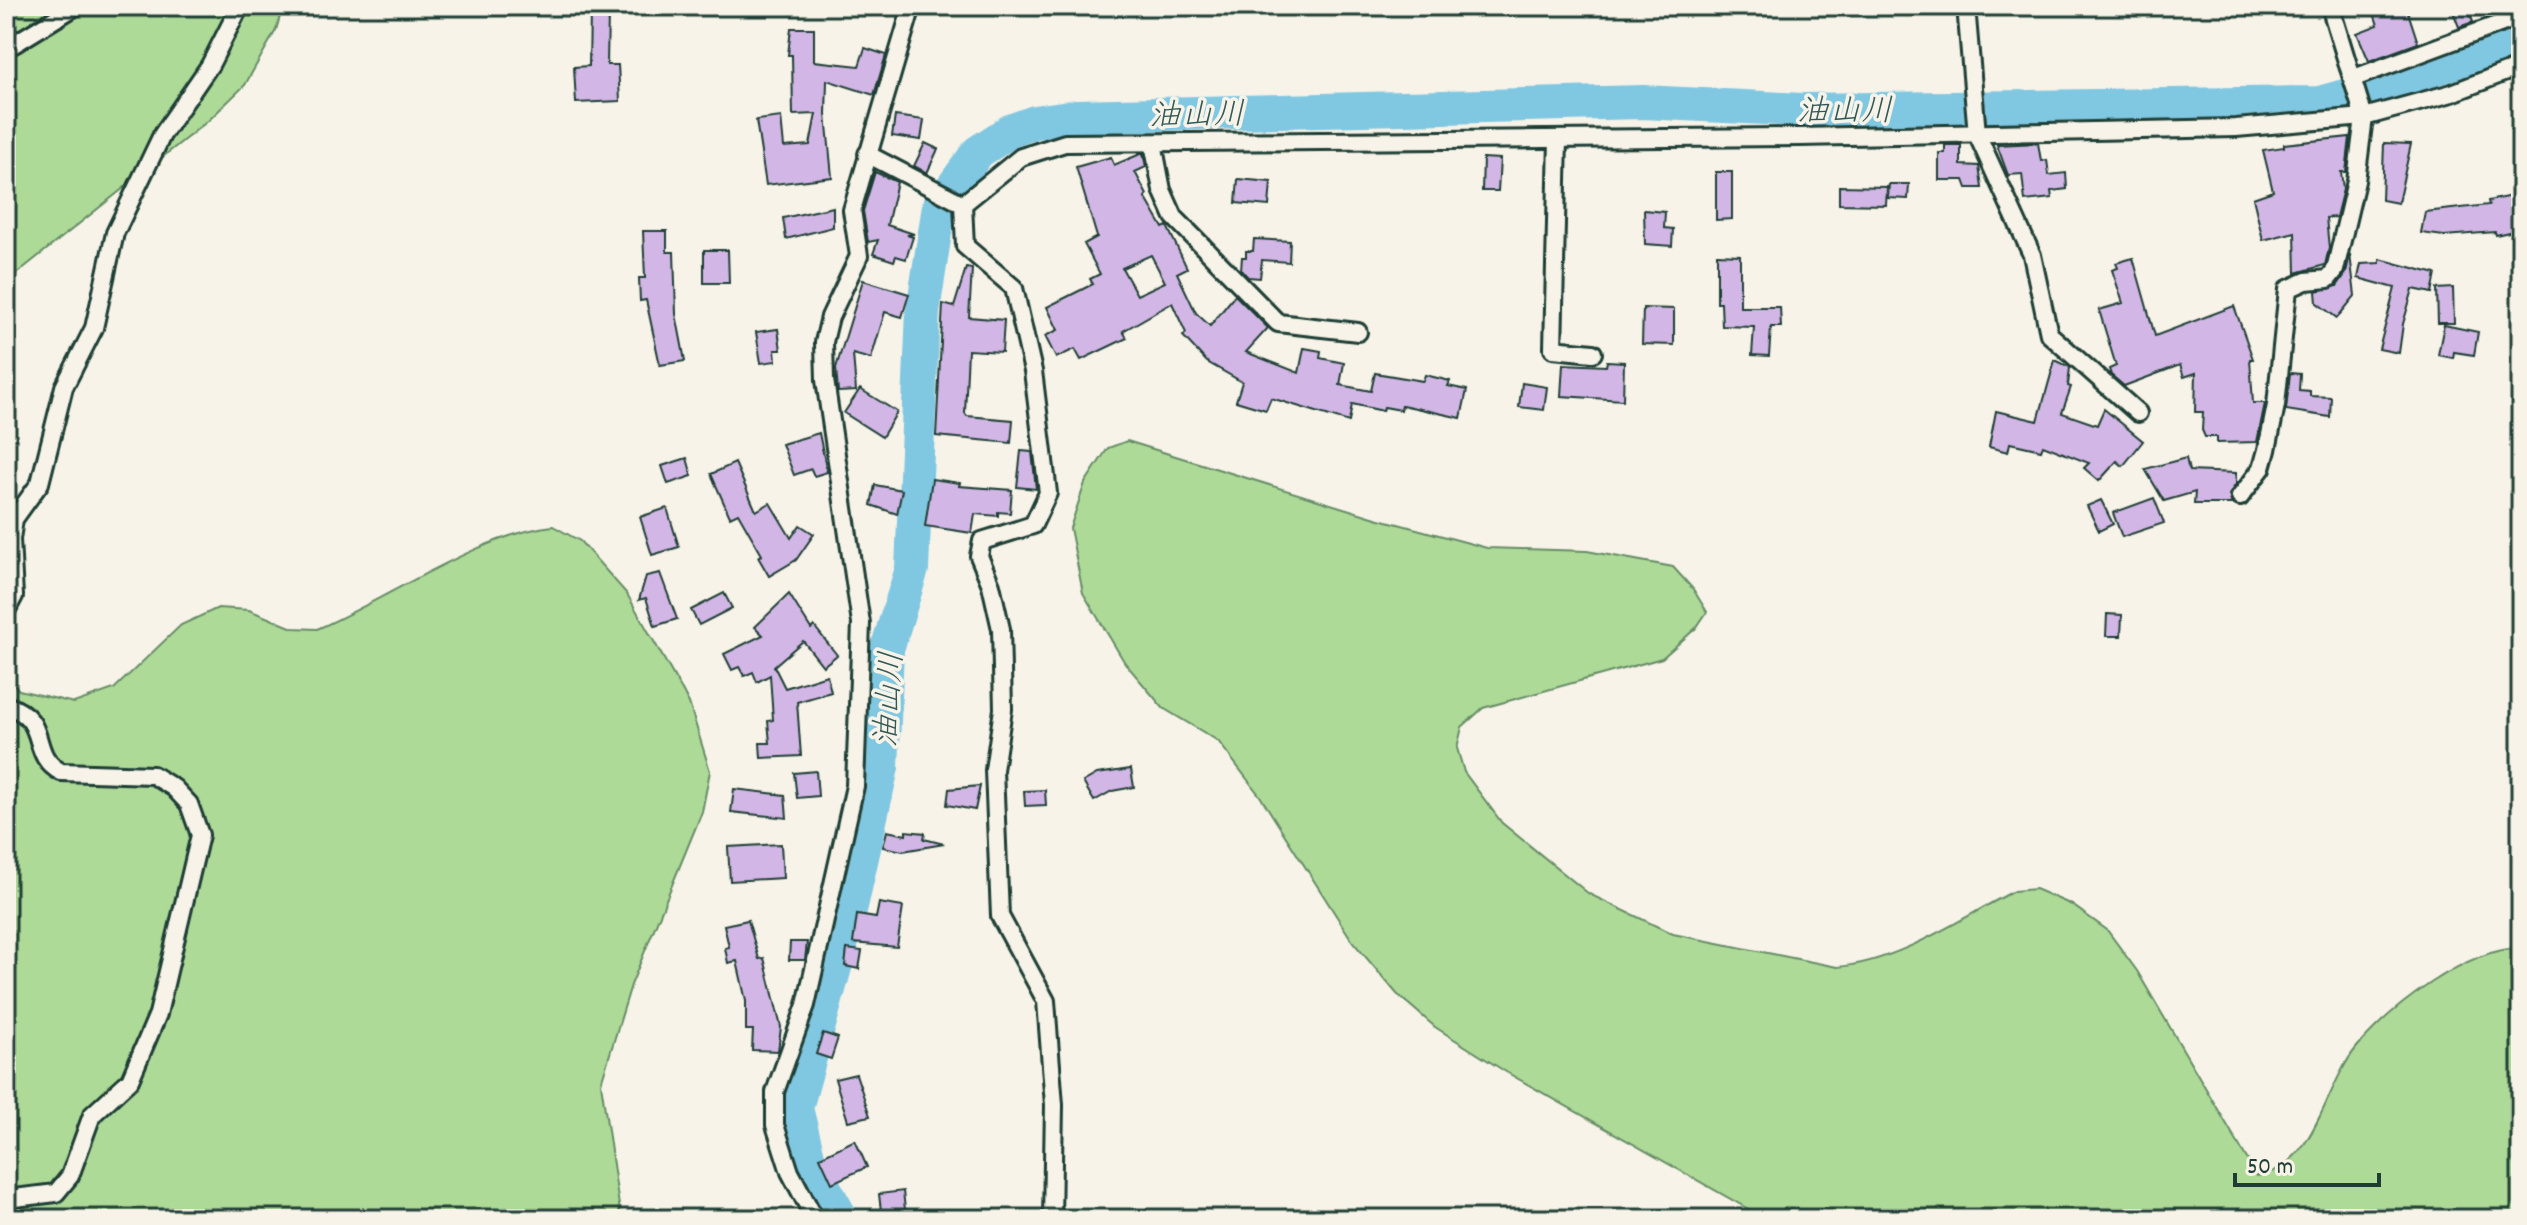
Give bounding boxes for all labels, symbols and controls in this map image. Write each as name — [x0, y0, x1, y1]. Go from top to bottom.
water label: 油山川 — [1797, 91, 1893, 137]
water label: 油山川 — [1149, 94, 1245, 142]
water label: 油山川 — [866, 650, 918, 749]
scale bar — [2235, 1137, 2379, 1187]
text: 50 m — [2247, 1151, 2293, 1185]

